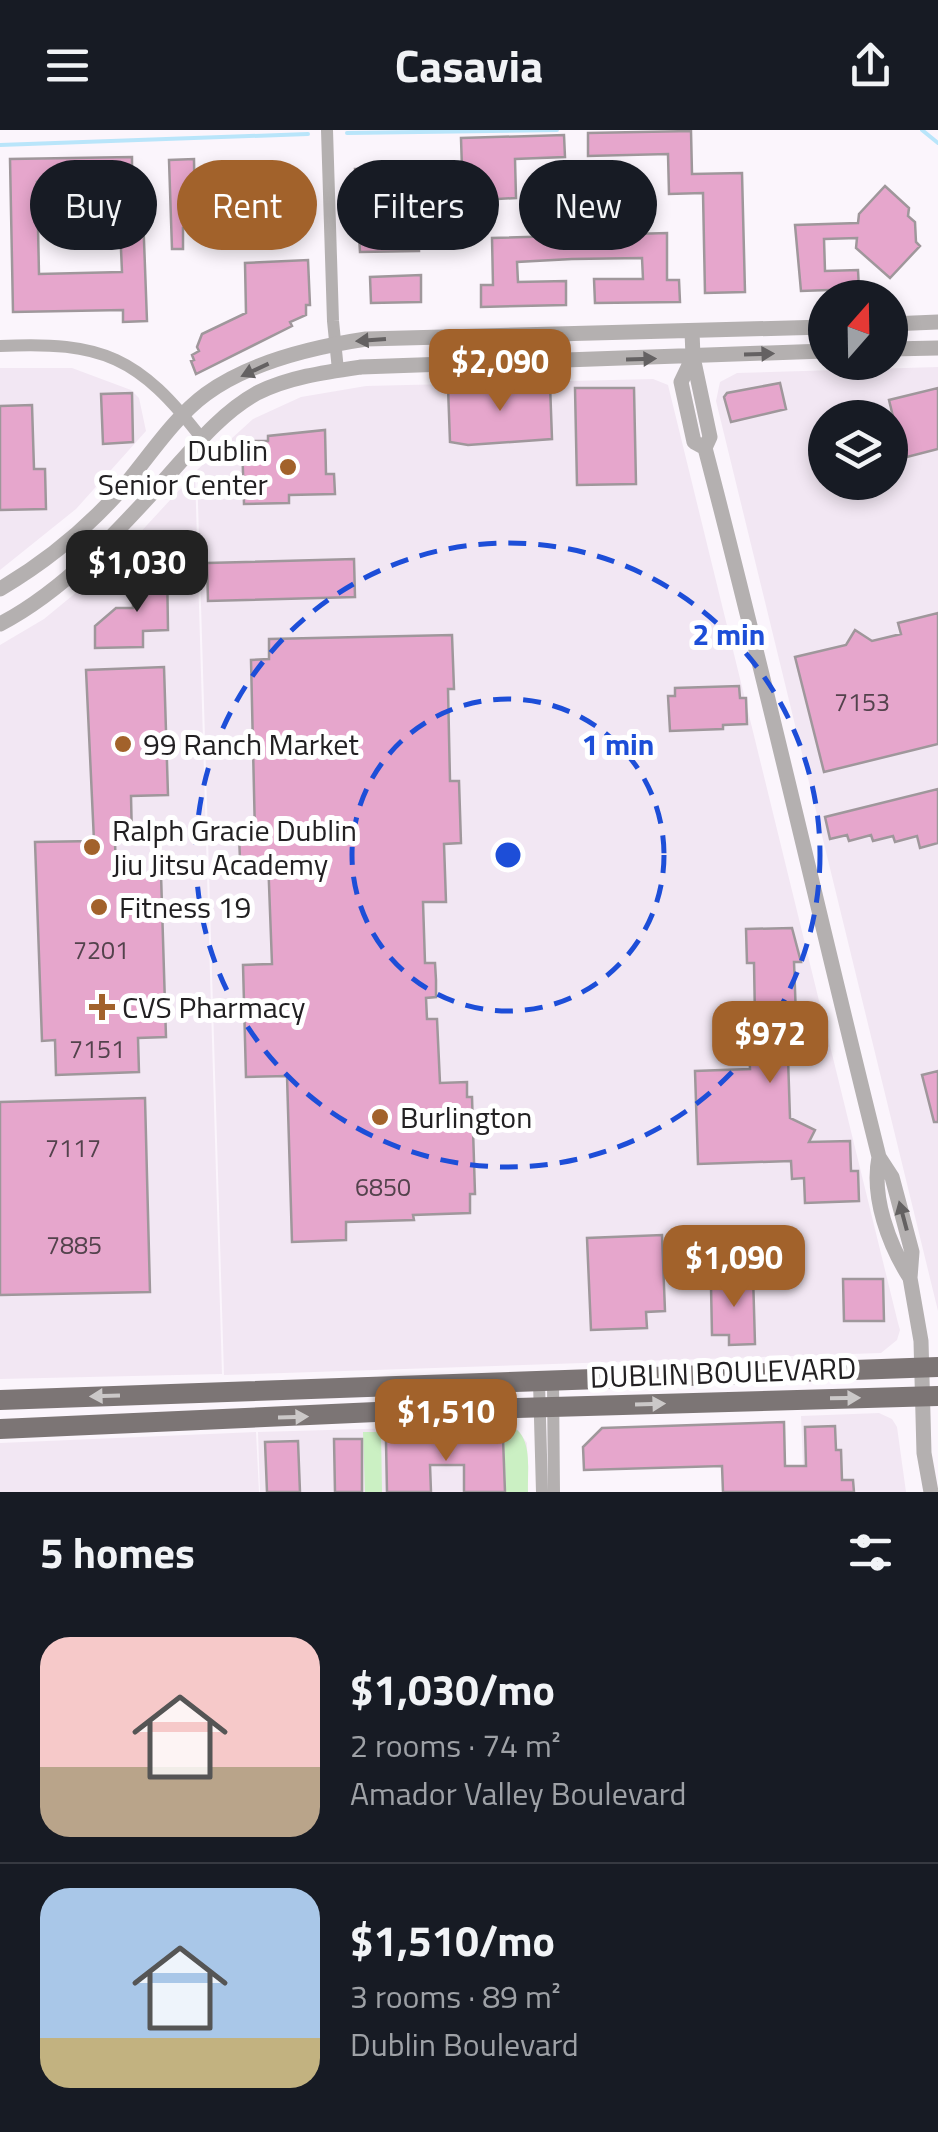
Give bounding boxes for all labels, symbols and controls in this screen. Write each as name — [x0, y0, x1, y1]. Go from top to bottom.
text: Casavia — [395, 31, 543, 99]
icon: menu — [40, 38, 95, 93]
icon: share — [843, 38, 898, 93]
chip: Buy — [30, 160, 157, 250]
chip: Rent — [177, 160, 317, 250]
chip: Filters — [337, 160, 499, 250]
chip: New — [519, 160, 657, 250]
north arrow — [808, 280, 908, 380]
map controls — [808, 280, 908, 500]
pin: $2,090 — [419, 329, 581, 414]
one-way arrow — [354, 332, 386, 348]
text: $2,090 — [451, 337, 549, 385]
one-way arrow — [743, 346, 775, 362]
one-way arrow — [626, 350, 658, 366]
one-way arrow — [240, 362, 270, 378]
button: layers — [808, 400, 908, 500]
place label: Dublin Senior Center — [98, 427, 268, 507]
marker: Dublin Senior Center — [277, 456, 299, 478]
pin: $1,030 — [56, 530, 218, 615]
text: $1,030 — [88, 538, 186, 586]
text: 2 min — [693, 611, 765, 657]
house number: 7153 — [834, 683, 890, 721]
place label: 99 Ranch Market — [143, 721, 359, 767]
text: 1 min — [582, 721, 654, 767]
marker: 99 Ranch Market — [112, 733, 134, 755]
place label: Ralph Gracie Dublin Jiu Jitsu Academy — [112, 807, 357, 887]
marker: Ralph Gracie Dublin Jiu Jitsu Academy — [81, 836, 103, 858]
centre of rings — [490, 837, 526, 873]
place label: Fitness 19 — [119, 884, 251, 930]
marker: Fitness 19 — [88, 896, 110, 918]
house number: 7201 — [73, 931, 129, 969]
place label: CVS Pharmacy — [122, 984, 305, 1030]
marker: CVS Pharmacy — [91, 996, 113, 1018]
pin: $972 — [711, 1001, 829, 1086]
text: $972 — [734, 1009, 806, 1057]
house number: 7151 — [69, 1030, 125, 1068]
place label: Burlington — [400, 1094, 532, 1140]
marker: Burlington — [369, 1106, 391, 1128]
house number: 7117 — [45, 1129, 101, 1167]
house number: 6850 — [355, 1168, 411, 1206]
one-way arrow — [894, 1200, 910, 1231]
pin: $1,090 — [653, 1225, 815, 1310]
house number: 7885 — [46, 1226, 102, 1264]
text: $1,090 — [685, 1233, 783, 1281]
street label: DUBLIN BOULEVARD — [589, 1344, 857, 1400]
pin: $1,510 — [365, 1379, 527, 1464]
text: $1,510 — [397, 1387, 495, 1435]
one-way arrow — [88, 1388, 120, 1404]
one-way arrow — [829, 1390, 861, 1406]
one-way arrow — [635, 1396, 667, 1412]
one-way arrow — [278, 1409, 310, 1425]
text: 5 homes — [40, 1520, 195, 1584]
icon: filters — [843, 1525, 898, 1580]
text: $1,030/mo — [350, 1657, 555, 1721]
icon: home — [120, 1677, 240, 1797]
text: 2 rooms · 74 m² — [350, 1721, 561, 1769]
text: Amador Valley Boulevard — [350, 1769, 686, 1817]
text: $1,510/mo — [350, 1908, 555, 1972]
icon: home — [120, 1928, 240, 2048]
text: 3 rooms · 89 m² — [350, 1972, 561, 2020]
text: Dublin Boulevard — [350, 2020, 579, 2068]

